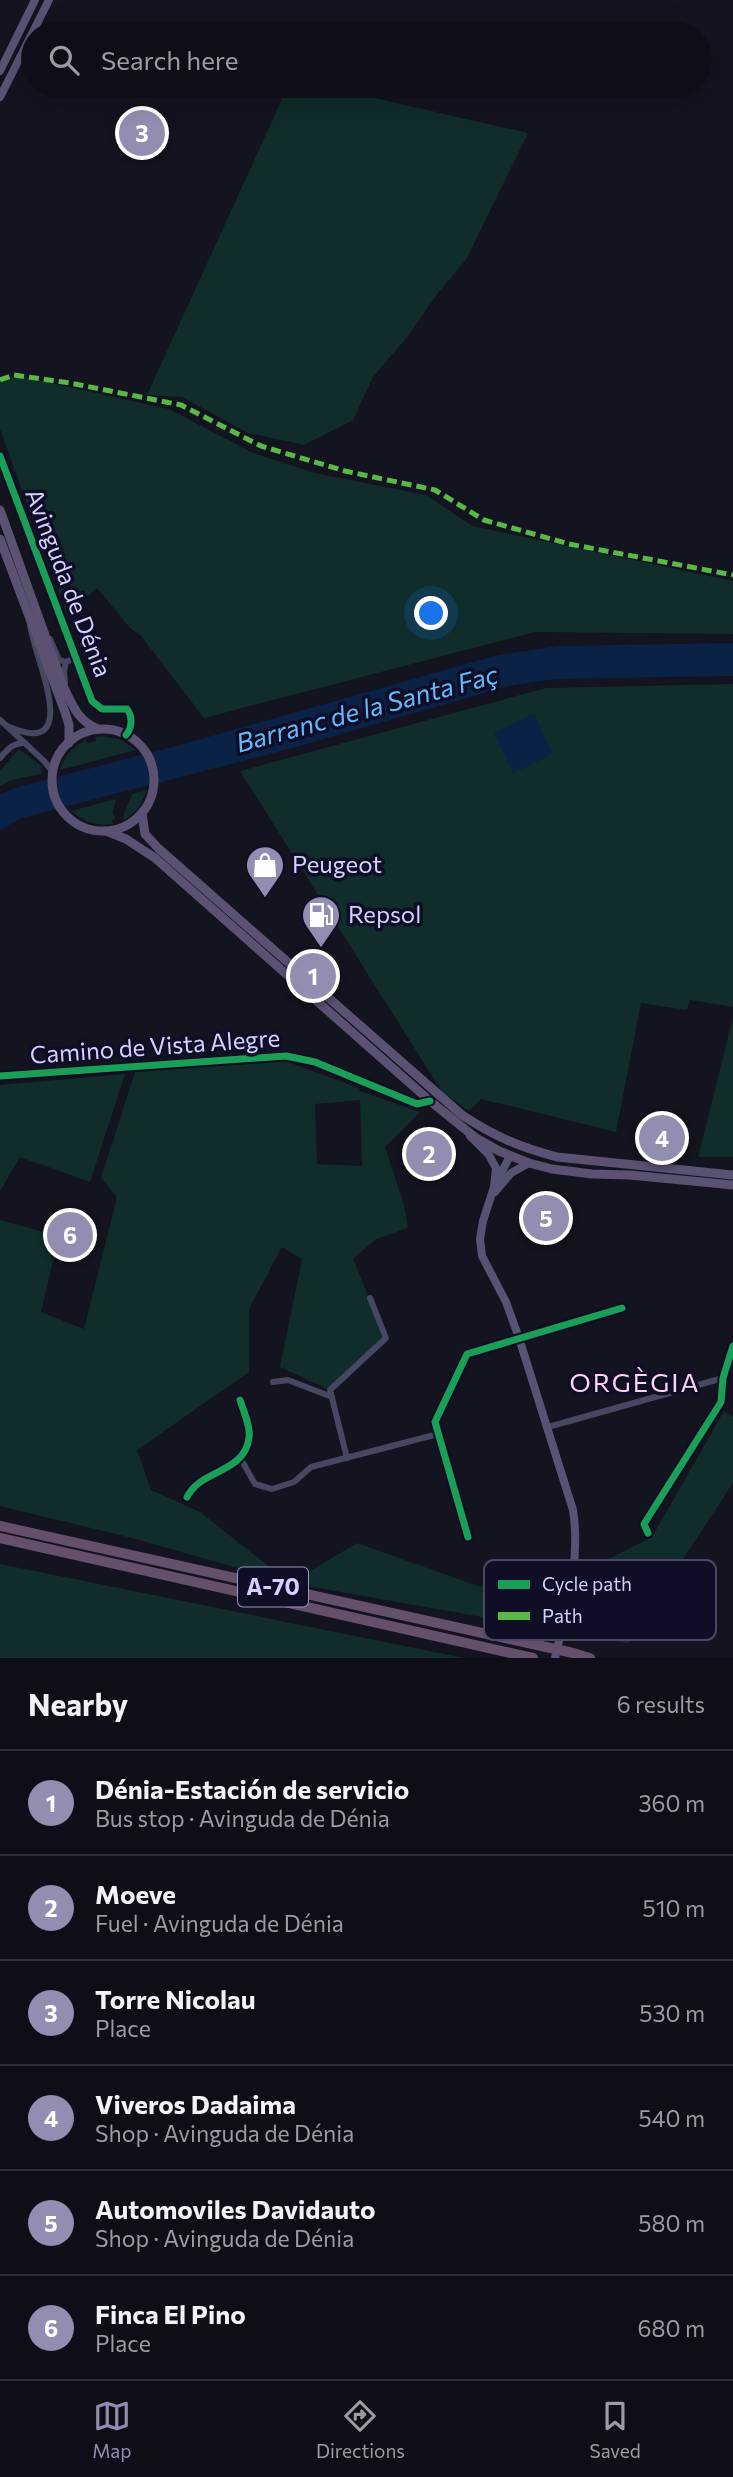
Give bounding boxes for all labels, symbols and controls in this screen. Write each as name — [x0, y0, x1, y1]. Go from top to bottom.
search box — [21, 21, 712, 98]
icon: search — [45, 41, 83, 79]
text: Search here — [101, 44, 239, 75]
pin: 3 — [119, 107, 165, 159]
street label: Avinguda de Dénia — [20, 484, 119, 681]
your location — [414, 596, 448, 630]
water label: Barranc de la Santa Faç — [232, 658, 501, 757]
shop icon: Peugeot — [244, 844, 286, 899]
place label: Peugeot — [292, 849, 382, 878]
fuel station icon: Repsol — [300, 894, 342, 949]
place label: Repsol — [348, 899, 421, 928]
pin: 1 — [290, 950, 336, 1002]
street label: Camino de Vista Alegre — [29, 1022, 281, 1069]
pin: 4 — [639, 1112, 685, 1164]
pin: 2 — [406, 1128, 452, 1180]
pin: 5 — [523, 1192, 569, 1244]
pin: 6 — [47, 1209, 93, 1261]
district label: ORGÈGIA — [569, 1366, 701, 1397]
legend — [484, 1560, 716, 1640]
road number: A-70 — [238, 1568, 308, 1606]
text: Cycle path — [542, 1572, 632, 1595]
text: Path — [542, 1604, 583, 1627]
text: Nearby — [28, 1685, 128, 1722]
text: 6 results — [617, 1690, 705, 1718]
text: Dénia-Estación de servicio — [95, 1773, 409, 1804]
text: 1 — [46, 1789, 56, 1817]
text: 360 m — [638, 1789, 705, 1817]
text: Bus stop · Avinguda de Dénia — [95, 1804, 390, 1832]
text: Moeve — [95, 1878, 176, 1909]
text: 2 — [44, 1894, 58, 1922]
text: 510 m — [642, 1894, 705, 1922]
text: Fuel · Avinguda de Dénia — [95, 1909, 344, 1937]
text: Torre Nicolau — [95, 1983, 256, 2014]
text: 3 — [44, 1999, 58, 2027]
text: 530 m — [639, 1999, 705, 2027]
text: Place — [95, 2014, 151, 2042]
text: Viveros Dadaima — [95, 2088, 296, 2119]
text: 4 — [44, 2104, 58, 2132]
text: 540 m — [639, 2104, 705, 2132]
text: Shop · Avinguda de Dénia — [95, 2119, 354, 2147]
text: Automoviles Davidauto — [95, 2193, 376, 2224]
text: 5 — [44, 2209, 58, 2237]
text: 580 m — [638, 2209, 705, 2237]
text: Shop · Avinguda de Dénia — [95, 2224, 354, 2252]
text: Finca El Pino — [95, 2298, 246, 2329]
text: 6 — [44, 2314, 58, 2342]
text: 680 m — [638, 2314, 705, 2342]
text: Place — [95, 2329, 151, 2357]
tab: Map — [92, 2397, 131, 2462]
tab: Directions — [316, 2397, 405, 2462]
tab: Saved — [589, 2397, 641, 2462]

